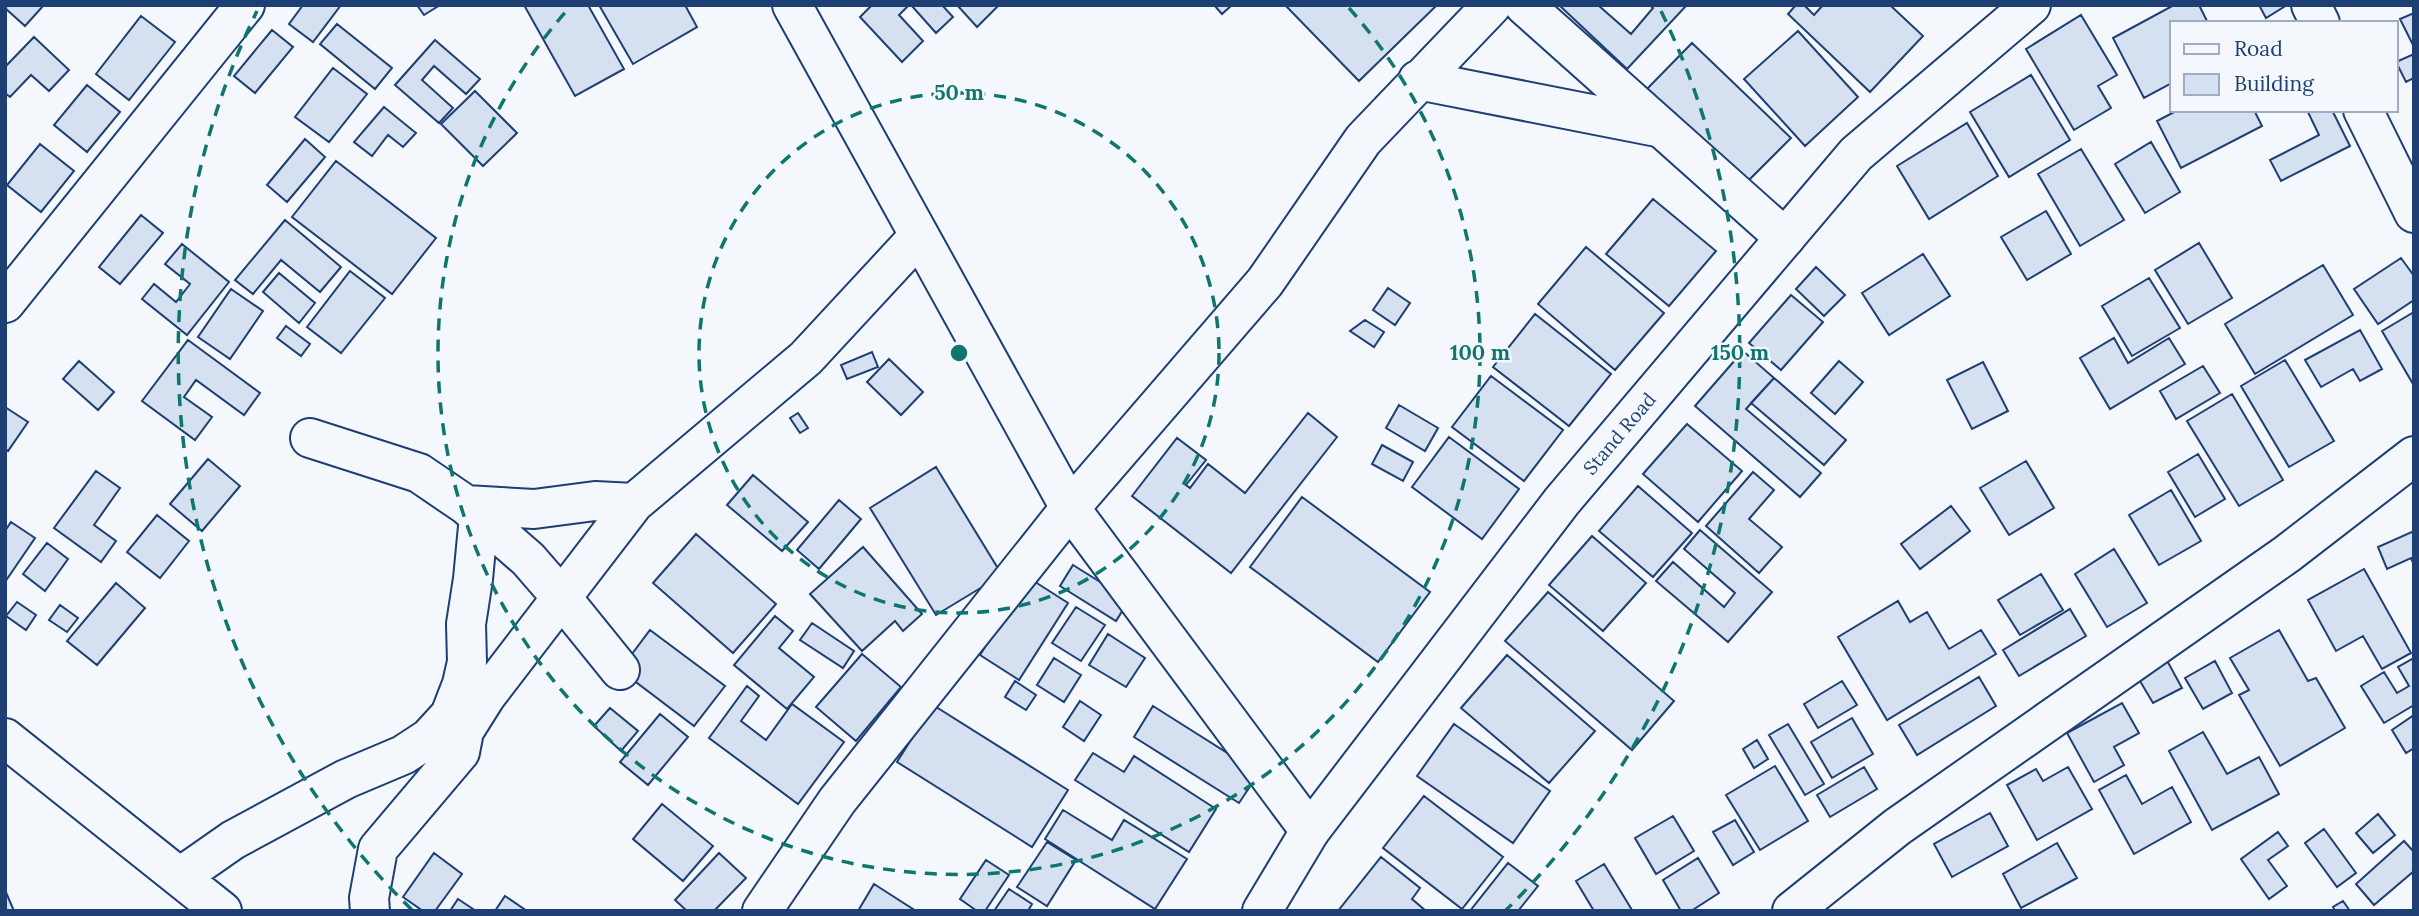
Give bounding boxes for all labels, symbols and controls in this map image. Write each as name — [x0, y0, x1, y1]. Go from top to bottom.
legend — [2170, 21, 2398, 112]
text: Road — [2234, 35, 2283, 62]
text: Building — [2234, 70, 2314, 97]
text: 50 m — [934, 79, 984, 106]
text: 100 m — [1450, 339, 1510, 366]
text: 150 m — [1711, 339, 1769, 366]
centre of rings — [947, 341, 971, 365]
street label: Stand Road — [1578, 388, 1661, 479]

